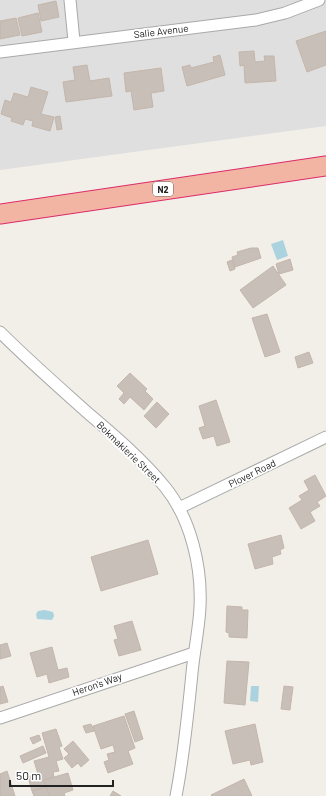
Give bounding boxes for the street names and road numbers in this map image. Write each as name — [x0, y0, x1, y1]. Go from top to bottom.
street label: Salie Avenue — [133, 22, 189, 40]
road number: N2 — [153, 182, 173, 196]
street label: Bokmakierie Street — [95, 419, 164, 486]
street label: Plover Road — [226, 456, 278, 490]
street label: Heron's Way — [71, 670, 124, 698]

